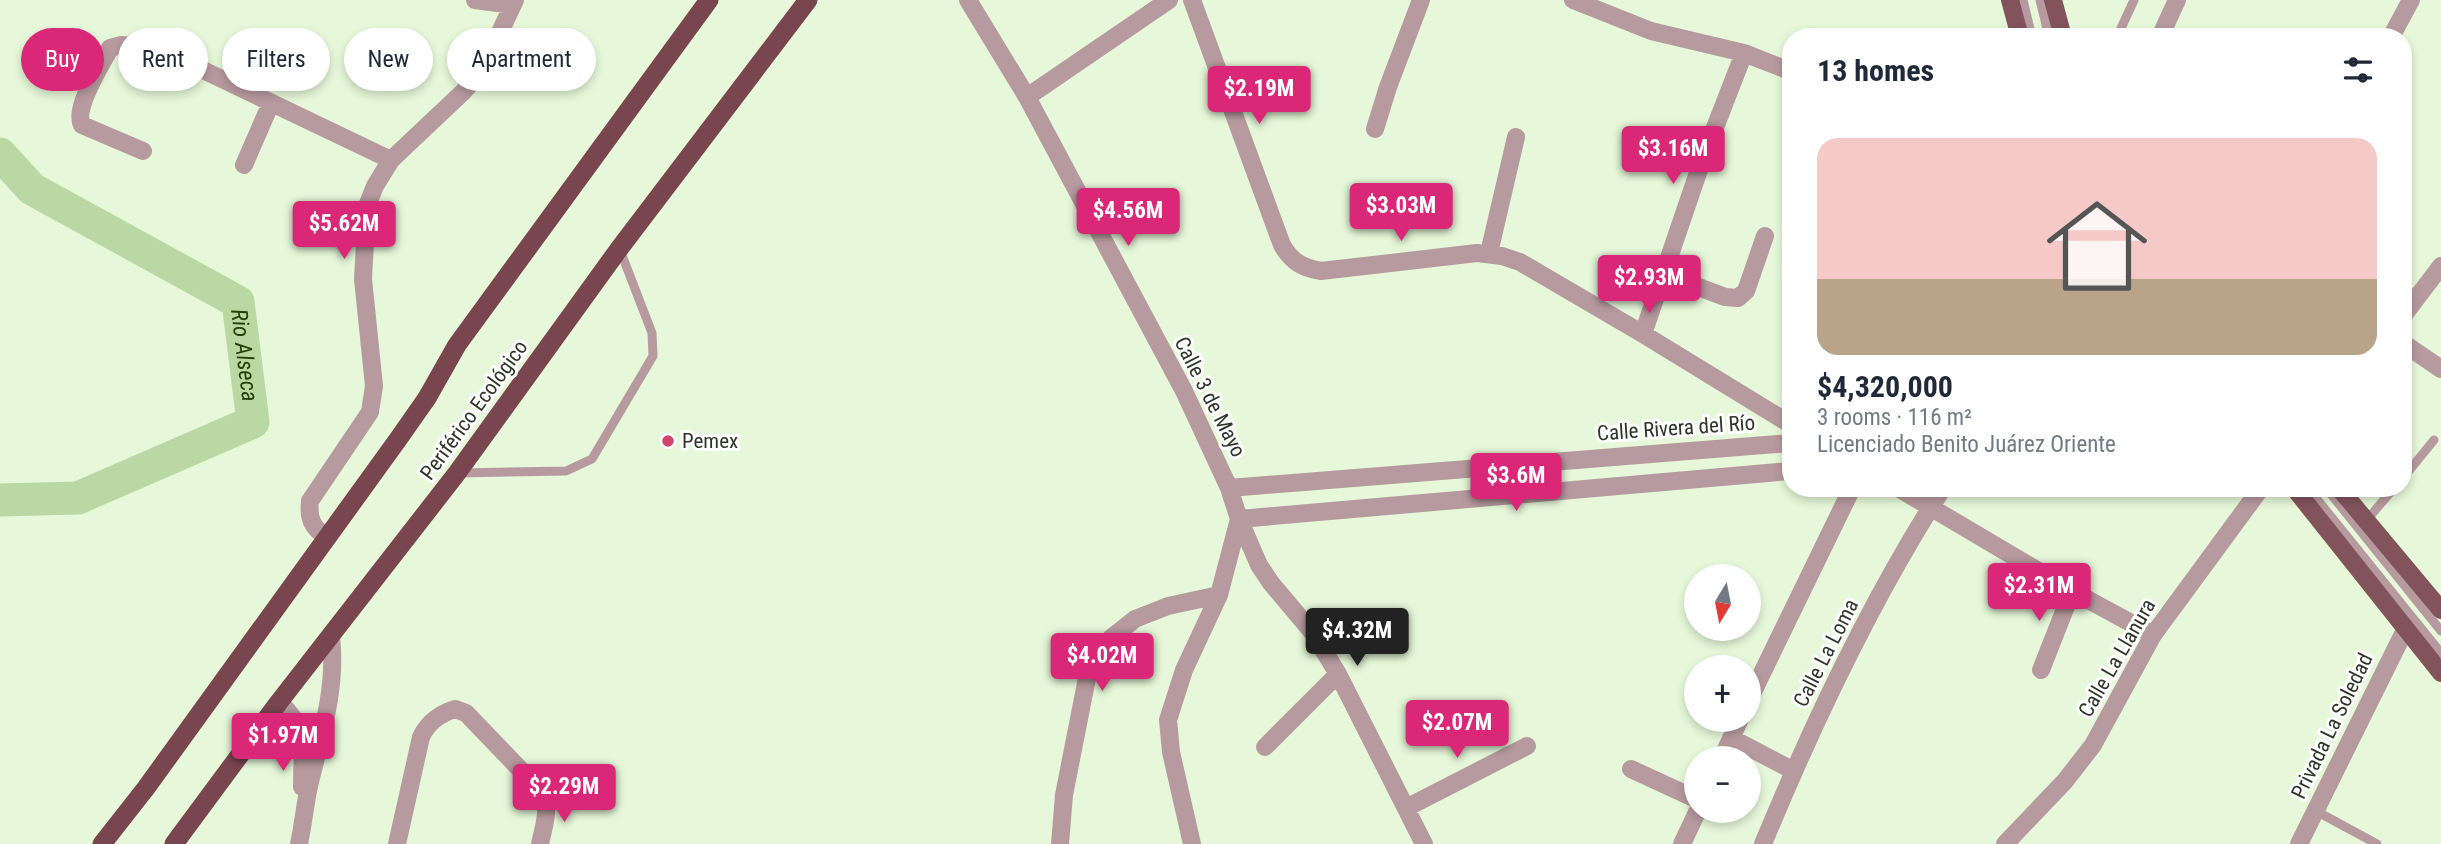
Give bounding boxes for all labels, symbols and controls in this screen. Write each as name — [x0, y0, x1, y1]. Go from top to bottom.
chip: Buy — [21, 28, 104, 91]
chip: Rent — [118, 28, 208, 91]
chip: Filters — [222, 28, 330, 91]
chip: New — [344, 28, 433, 91]
chip: Apartment — [447, 28, 596, 91]
icon: filters — [2339, 51, 2377, 89]
text: 13 homes — [1817, 53, 1934, 88]
pin: $2.19M — [1202, 66, 1316, 126]
text: $2.19M — [1224, 75, 1294, 102]
pin: $3.16M — [1616, 127, 1730, 186]
text: $3.16M — [1638, 135, 1708, 162]
icon: home — [2034, 183, 2160, 309]
pin: $3.03M — [1344, 184, 1458, 243]
pin: $4.56M — [1071, 188, 1185, 248]
text: $3.03M — [1366, 192, 1436, 219]
text: $4.56M — [1093, 197, 1163, 224]
pin: $5.62M — [287, 202, 401, 261]
text: $5.62M — [309, 210, 379, 237]
pin: $2.93M — [1592, 256, 1706, 315]
text: $2.93M — [1614, 264, 1684, 291]
water label: Rio Alseca — [225, 307, 264, 403]
street label: Calle 3 de Mayo — [1169, 333, 1251, 461]
street label: Periférico Ecológico — [415, 336, 533, 484]
text: $4,320,000 — [1817, 369, 1953, 404]
text: 3 rooms · 116 m² — [1817, 404, 1972, 431]
street label: Calle Rivera del Río — [1596, 411, 1756, 445]
place label: Pemex — [682, 429, 738, 453]
text: Licenciado Benito Juárez Oriente — [1817, 431, 2116, 458]
marker: Pemex — [660, 433, 676, 449]
pin: $3.6M — [1467, 454, 1565, 513]
text: $3.6M — [1487, 462, 1546, 489]
north arrow — [1684, 564, 1760, 640]
map controls — [1684, 564, 1761, 823]
pin: $2.31M — [1982, 564, 2096, 623]
text: $2.31M — [2004, 572, 2074, 599]
street label: Calle La Loma — [1789, 595, 1863, 711]
street label: Calle La Llanura — [2074, 595, 2160, 721]
pin: $4.32M — [1300, 608, 1414, 668]
text: $4.32M — [1322, 617, 1392, 644]
pin: $4.02M — [1045, 634, 1159, 693]
text: $4.02M — [1067, 642, 1137, 669]
street label: Privada La Soledad — [2286, 649, 2378, 803]
button: + — [1684, 655, 1761, 732]
pin: $2.07M — [1400, 700, 1514, 760]
text: $2.07M — [1422, 709, 1492, 736]
pin: $1.97M — [226, 714, 340, 773]
text: $1.97M — [248, 722, 318, 749]
button: − — [1684, 746, 1761, 823]
pin: $2.29M — [507, 764, 621, 824]
text: $2.29M — [529, 773, 599, 800]

